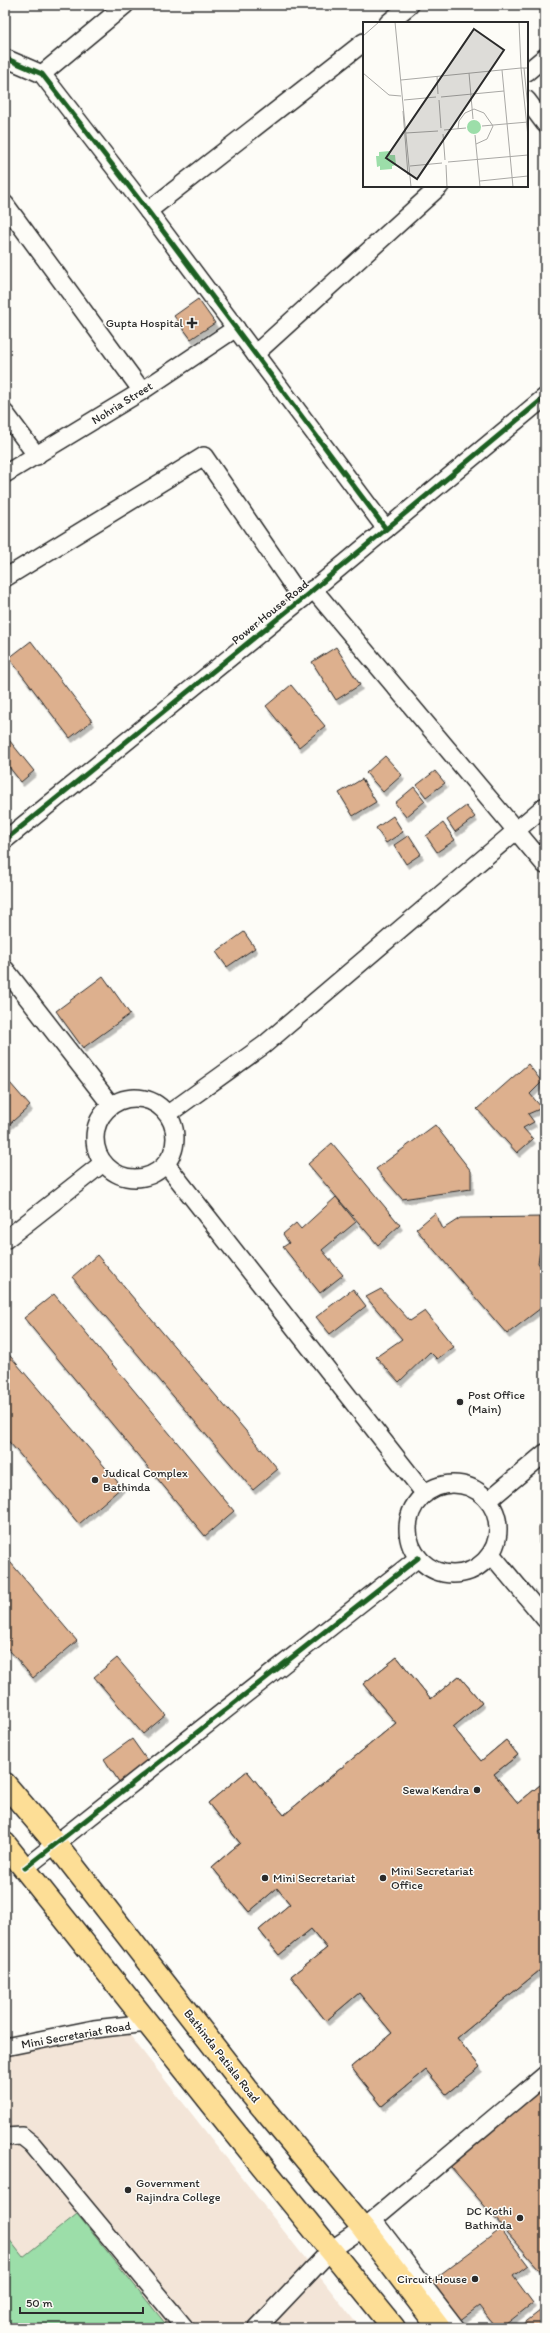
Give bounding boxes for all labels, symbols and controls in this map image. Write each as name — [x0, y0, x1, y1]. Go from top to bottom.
inset map — [363, 22, 528, 187]
place label: Gupta Hospital — [106, 316, 184, 330]
marker: Gupta Hospital — [186, 317, 198, 329]
street label: Nohria Street — [89, 378, 155, 427]
street label: Power House Road — [229, 576, 312, 647]
place label: Post Office (Main) — [468, 1388, 525, 1416]
marker: Post Office (Main) — [455, 1397, 465, 1407]
place label: Judical Complex Bathinda — [103, 1466, 188, 1494]
marker: Judical Complex Bathinda — [90, 1475, 100, 1485]
place label: Sewa Kendra — [403, 1783, 470, 1797]
marker: Sewa Kendra — [472, 1785, 482, 1795]
place label: Mini Secretariat Office — [391, 1864, 474, 1892]
place label: Mini Secretariat — [273, 1871, 356, 1885]
marker: Mini Secretariat — [260, 1873, 270, 1883]
marker: Mini Secretariat Office — [378, 1873, 388, 1883]
street label: Bathinda Patiala Road — [181, 2006, 263, 2106]
street label: Mini Secretariat Road — [20, 2018, 132, 2052]
place label: Government Rajindra College — [136, 2176, 221, 2204]
marker: Government Rajindra College — [123, 2185, 133, 2195]
place label: DC Kothi Bathinda — [465, 2204, 513, 2232]
marker: DC Kothi Bathinda — [515, 2213, 525, 2223]
place label: Circuit House — [397, 2272, 467, 2286]
marker: Circuit House — [470, 2274, 480, 2284]
scale bar — [20, 2289, 143, 2315]
text: 50 m — [26, 2296, 52, 2310]

